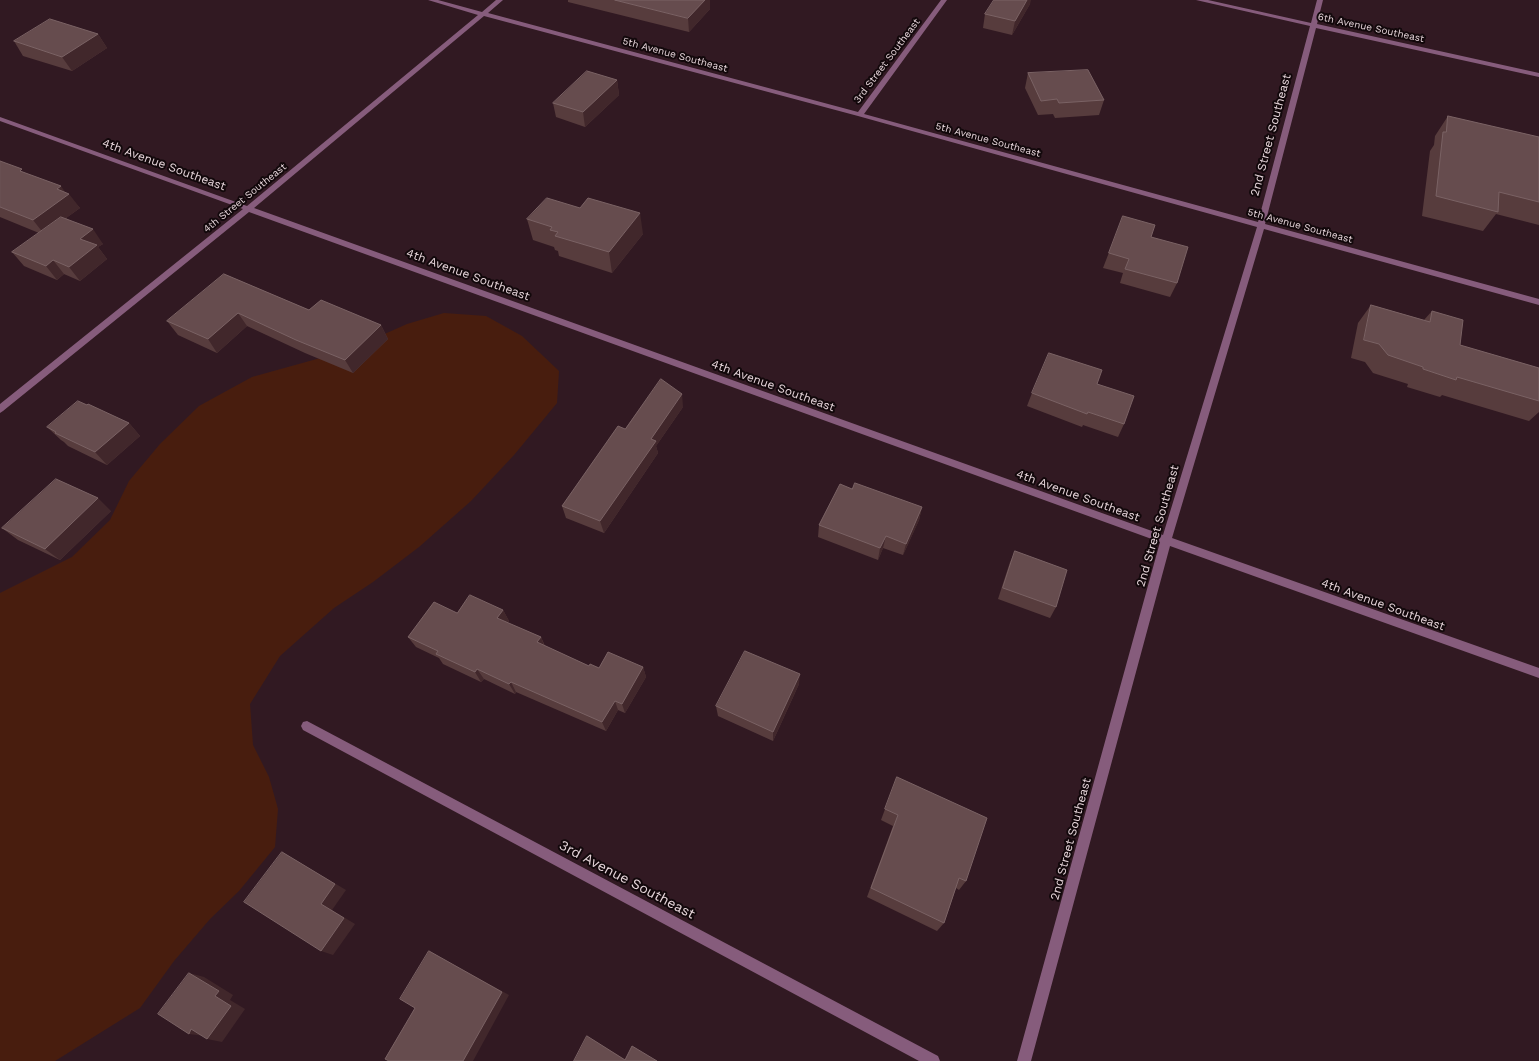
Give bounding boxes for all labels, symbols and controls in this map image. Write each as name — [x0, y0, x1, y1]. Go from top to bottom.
street label: 6th Avenue Southeast — [1317, 11, 1425, 45]
street label: 3rd Street Southeast — [851, 16, 923, 106]
street label: 5th Avenue Southeast — [621, 35, 729, 75]
street label: 2nd Street Southeast — [1248, 72, 1294, 198]
street label: 5th Avenue Southeast — [934, 120, 1042, 160]
street label: 4th Avenue Southeast — [100, 136, 228, 194]
street label: 4th Street Southeast — [201, 161, 289, 235]
street label: 5th Avenue Southeast — [1246, 206, 1354, 246]
street label: 4th Avenue Southeast — [404, 246, 532, 304]
street label: 4th Avenue Southeast — [709, 357, 837, 415]
street label: 2nd Street Southeast — [1134, 463, 1182, 589]
street label: 4th Avenue Southeast — [1014, 467, 1142, 525]
street label: 4th Avenue Southeast — [1319, 576, 1447, 634]
street label: 2nd Street Southeast — [1048, 776, 1094, 902]
street label: 3rd Avenue Southeast — [556, 837, 698, 923]

